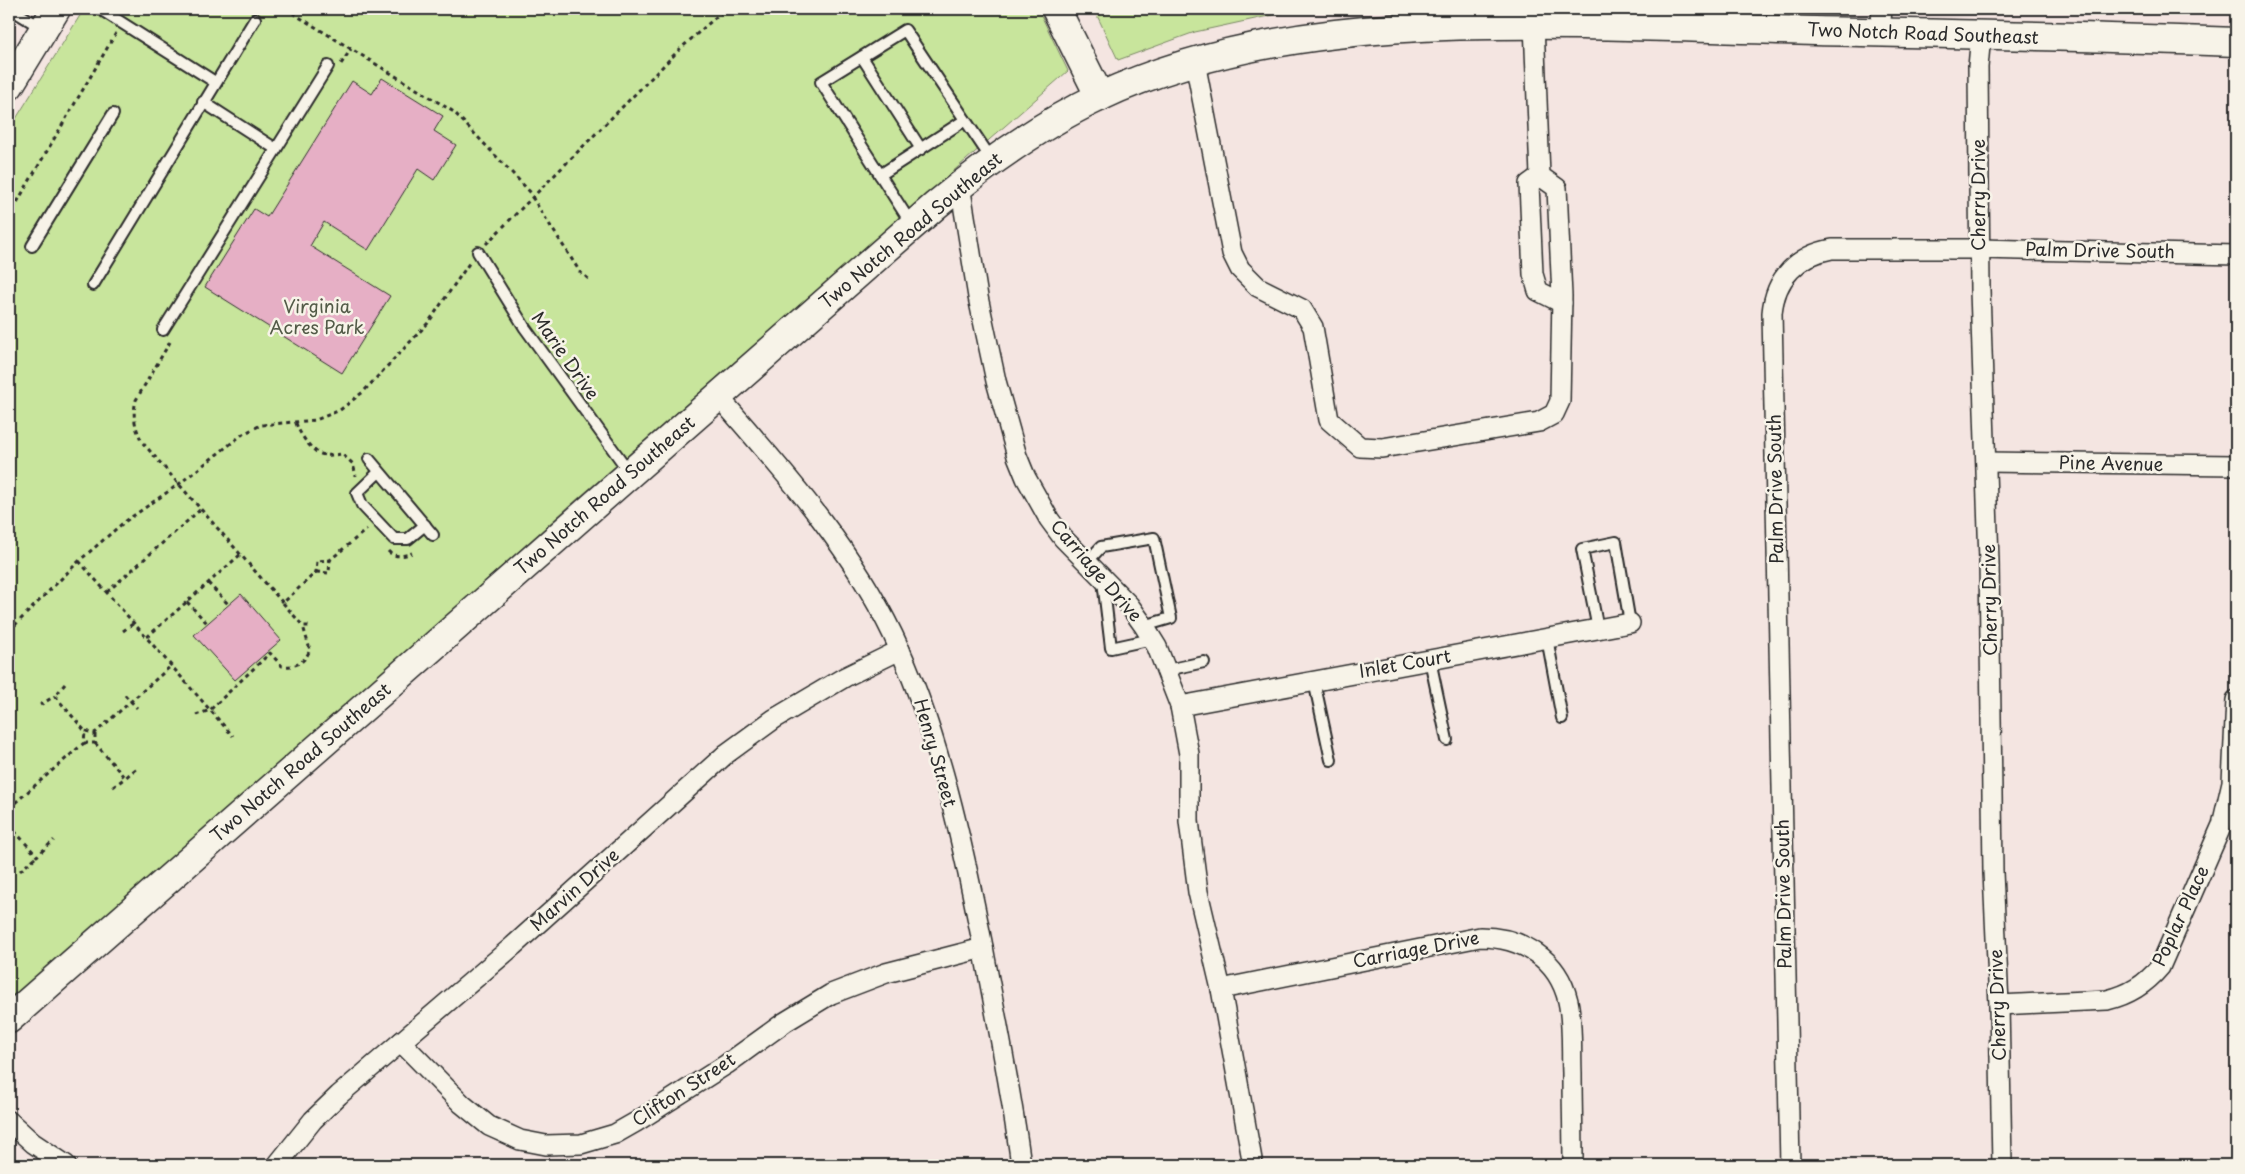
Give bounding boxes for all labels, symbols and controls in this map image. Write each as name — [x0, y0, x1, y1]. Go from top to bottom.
street label: Two Notch Road Southeast — [1807, 15, 2039, 50]
street label: Cherry Drive — [1964, 139, 1991, 251]
street label: Two Notch Road Southeast — [813, 145, 1007, 315]
street label: Palm Drive South — [2025, 235, 2175, 264]
park label: Virginia Acres Park — [269, 292, 365, 340]
street label: Marie Drive — [526, 305, 607, 405]
street label: Two Notch Road Southeast — [508, 409, 700, 581]
street label: Palm Drive South — [1760, 414, 1789, 564]
street label: Pine Avenue — [2058, 448, 2164, 477]
street label: Carriage Drive — [1045, 513, 1149, 627]
street label: Cherry Drive — [1974, 544, 2003, 656]
street label: Inlet Court — [1357, 641, 1453, 684]
street label: Two Notch Road Southeast — [204, 676, 396, 848]
street label: Henry Street — [908, 695, 965, 810]
street label: Palm Drive South — [1768, 819, 1797, 969]
street label: Marvin Drive — [523, 841, 625, 936]
street label: Poplar Place — [2144, 860, 2215, 970]
street label: Carriage Drive — [1350, 923, 1481, 974]
street label: Cherry Drive — [1981, 949, 2012, 1061]
street label: Clifton Street — [626, 1045, 740, 1132]

